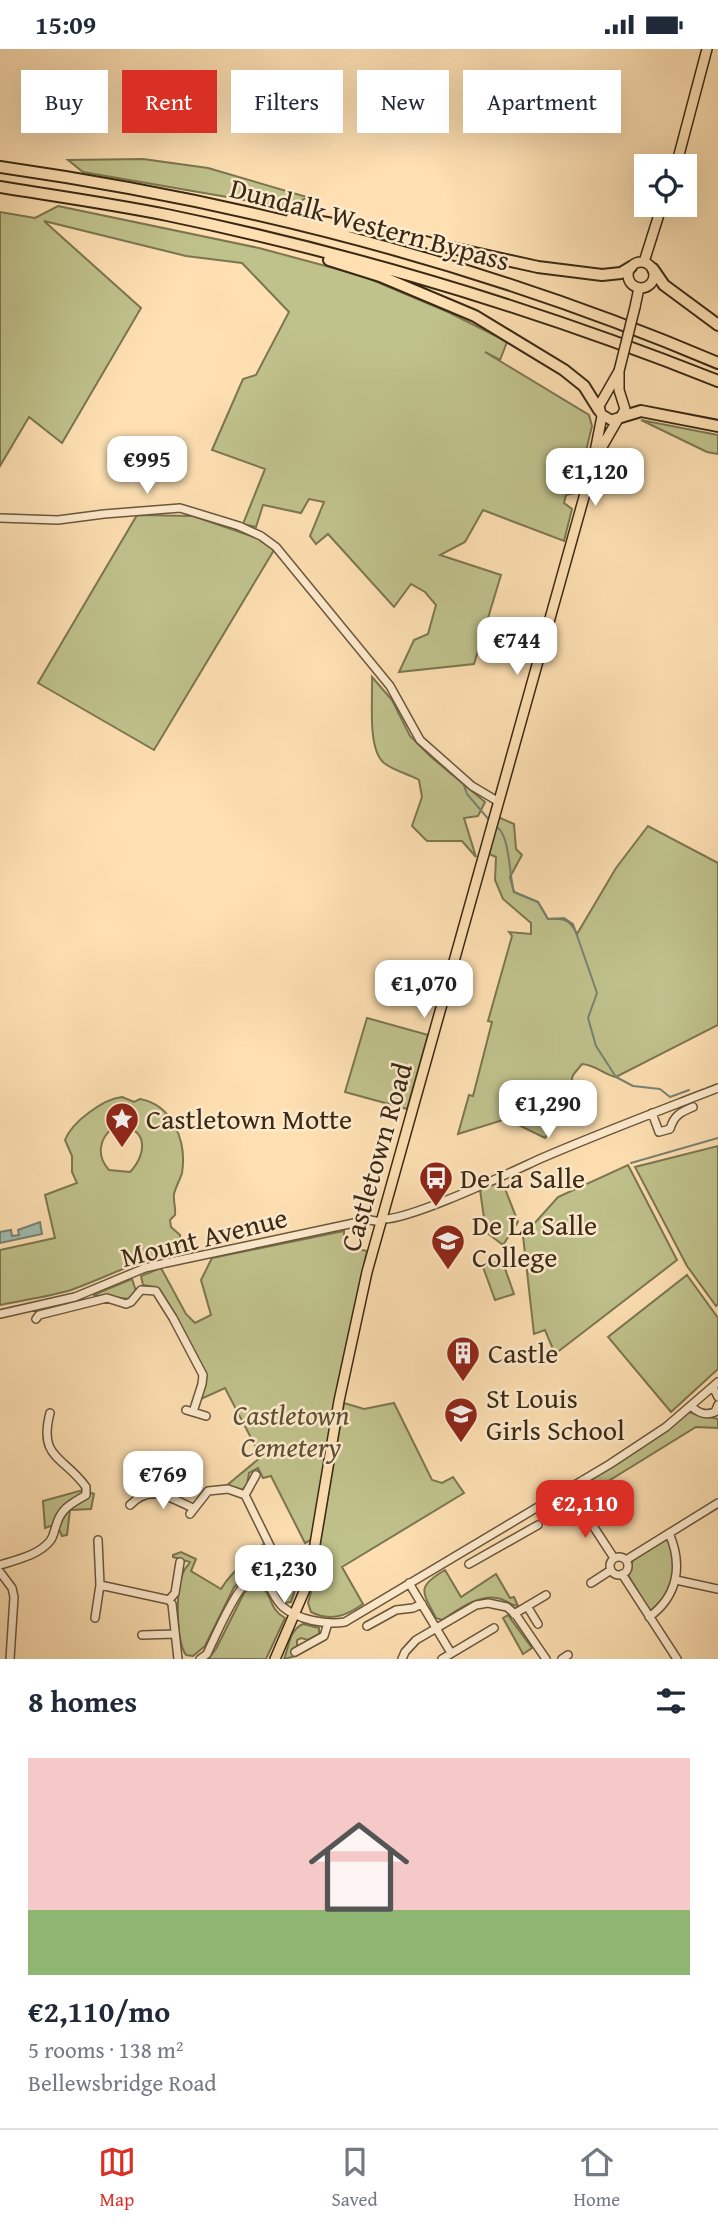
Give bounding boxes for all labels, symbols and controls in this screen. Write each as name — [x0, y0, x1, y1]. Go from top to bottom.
text: 15:09 — [35, 5, 96, 44]
chip: Buy — [21, 70, 108, 133]
chip: Rent — [122, 70, 217, 133]
chip: Filters — [231, 70, 343, 133]
chip: New — [357, 70, 449, 133]
chip: Apartment — [463, 70, 621, 133]
map controls — [634, 154, 697, 217]
button: locate — [634, 154, 697, 217]
street label: Dundalk Western Bypass — [226, 166, 515, 281]
pin: €995 — [106, 437, 188, 496]
text: €995 — [123, 442, 171, 475]
pin: €1,120 — [538, 449, 652, 508]
text: €1,120 — [562, 454, 628, 487]
pin: €744 — [476, 617, 558, 677]
text: €744 — [493, 623, 541, 656]
pin: €1,070 — [367, 961, 481, 1020]
text: €1,070 — [391, 966, 457, 999]
street label: Castletown Road — [329, 1058, 422, 1256]
pin: €1,290 — [491, 1081, 605, 1140]
text: €1,290 — [515, 1086, 581, 1119]
place label: Castletown Motte — [146, 1098, 352, 1139]
place icon: Castletown Motte — [103, 1100, 141, 1149]
place label: De La Salle — [460, 1157, 585, 1198]
bus stop icon: De La Salle — [417, 1159, 455, 1208]
street label: Mount Avenue — [116, 1196, 291, 1277]
place label: De La Salle College — [472, 1204, 597, 1277]
school or university icon: De La Salle College — [429, 1222, 467, 1271]
place label: Castle — [488, 1332, 558, 1373]
building icon: Castle — [444, 1334, 482, 1383]
place label: St Louis Girls School — [486, 1377, 625, 1450]
park label: Castletown Cemetery — [233, 1394, 349, 1467]
school or university icon: St Louis Girls School — [442, 1395, 480, 1444]
pin: €769 — [122, 1451, 204, 1511]
text: €769 — [139, 1457, 187, 1490]
pin: €2,110 — [528, 1481, 642, 1540]
text: €2,110 — [552, 1486, 618, 1519]
pin: €1,230 — [227, 1545, 341, 1605]
text: €1,230 — [251, 1551, 317, 1584]
text: 8 homes — [28, 1679, 137, 1723]
icon: filters — [652, 1682, 690, 1720]
icon: home — [296, 1804, 422, 1930]
text: €2,110/mo — [28, 1989, 170, 2033]
text: 5 rooms · 138 m² — [28, 2033, 183, 2066]
text: Bellewsbridge Road — [28, 2066, 217, 2099]
tab: Map — [98, 2143, 136, 2213]
tab: Saved — [332, 2143, 378, 2213]
tab: Home — [573, 2143, 620, 2213]

